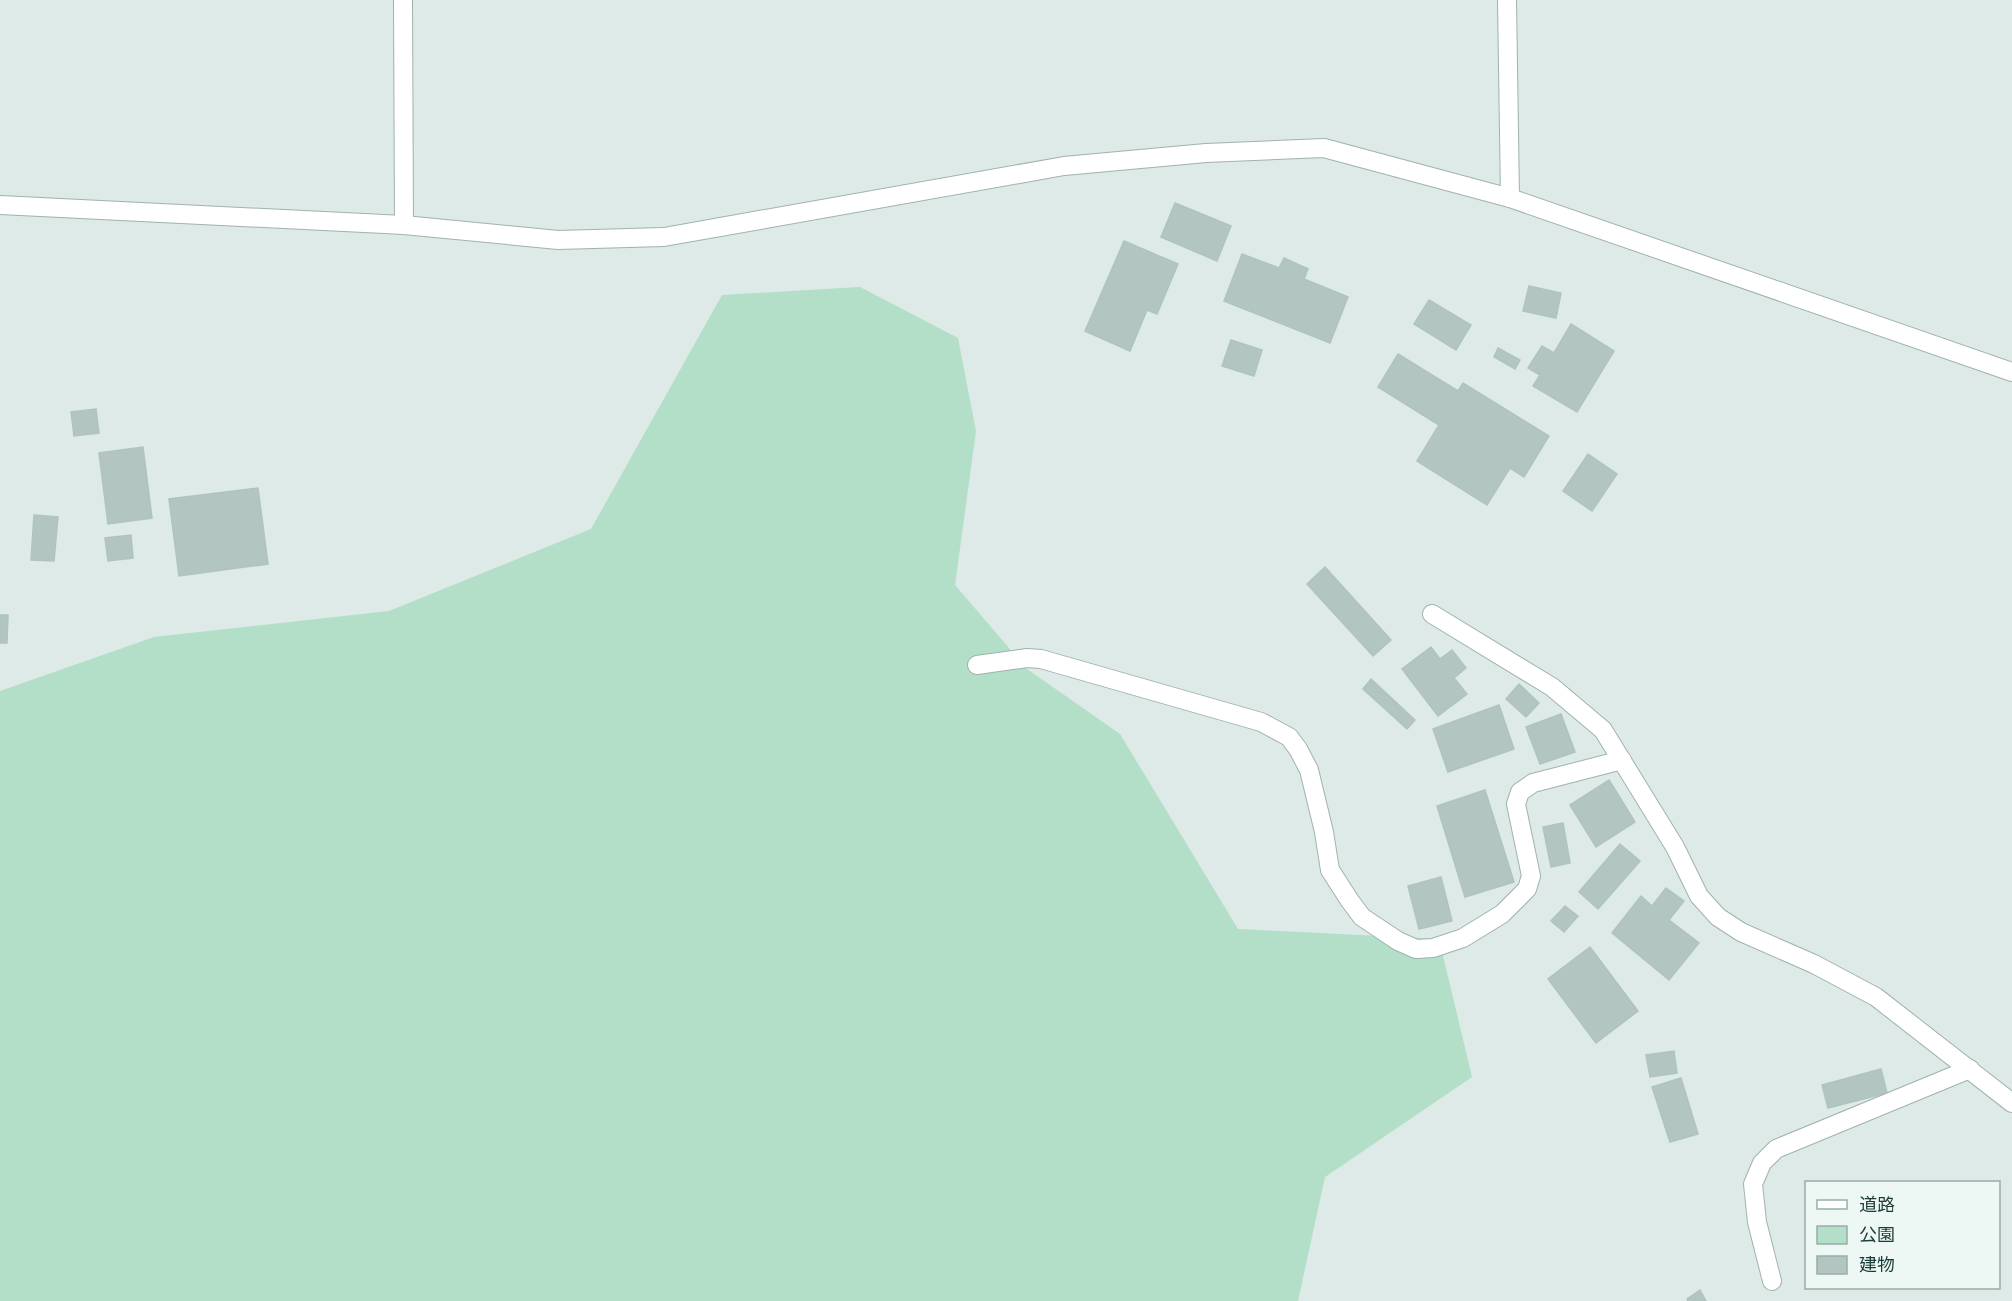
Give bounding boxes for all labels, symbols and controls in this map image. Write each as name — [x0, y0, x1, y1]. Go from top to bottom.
legend — [1805, 1181, 2000, 1289]
text: 道路 — [1859, 1195, 1895, 1215]
text: 公園 — [1859, 1226, 1895, 1245]
text: 建物 — [1859, 1255, 1895, 1275]

